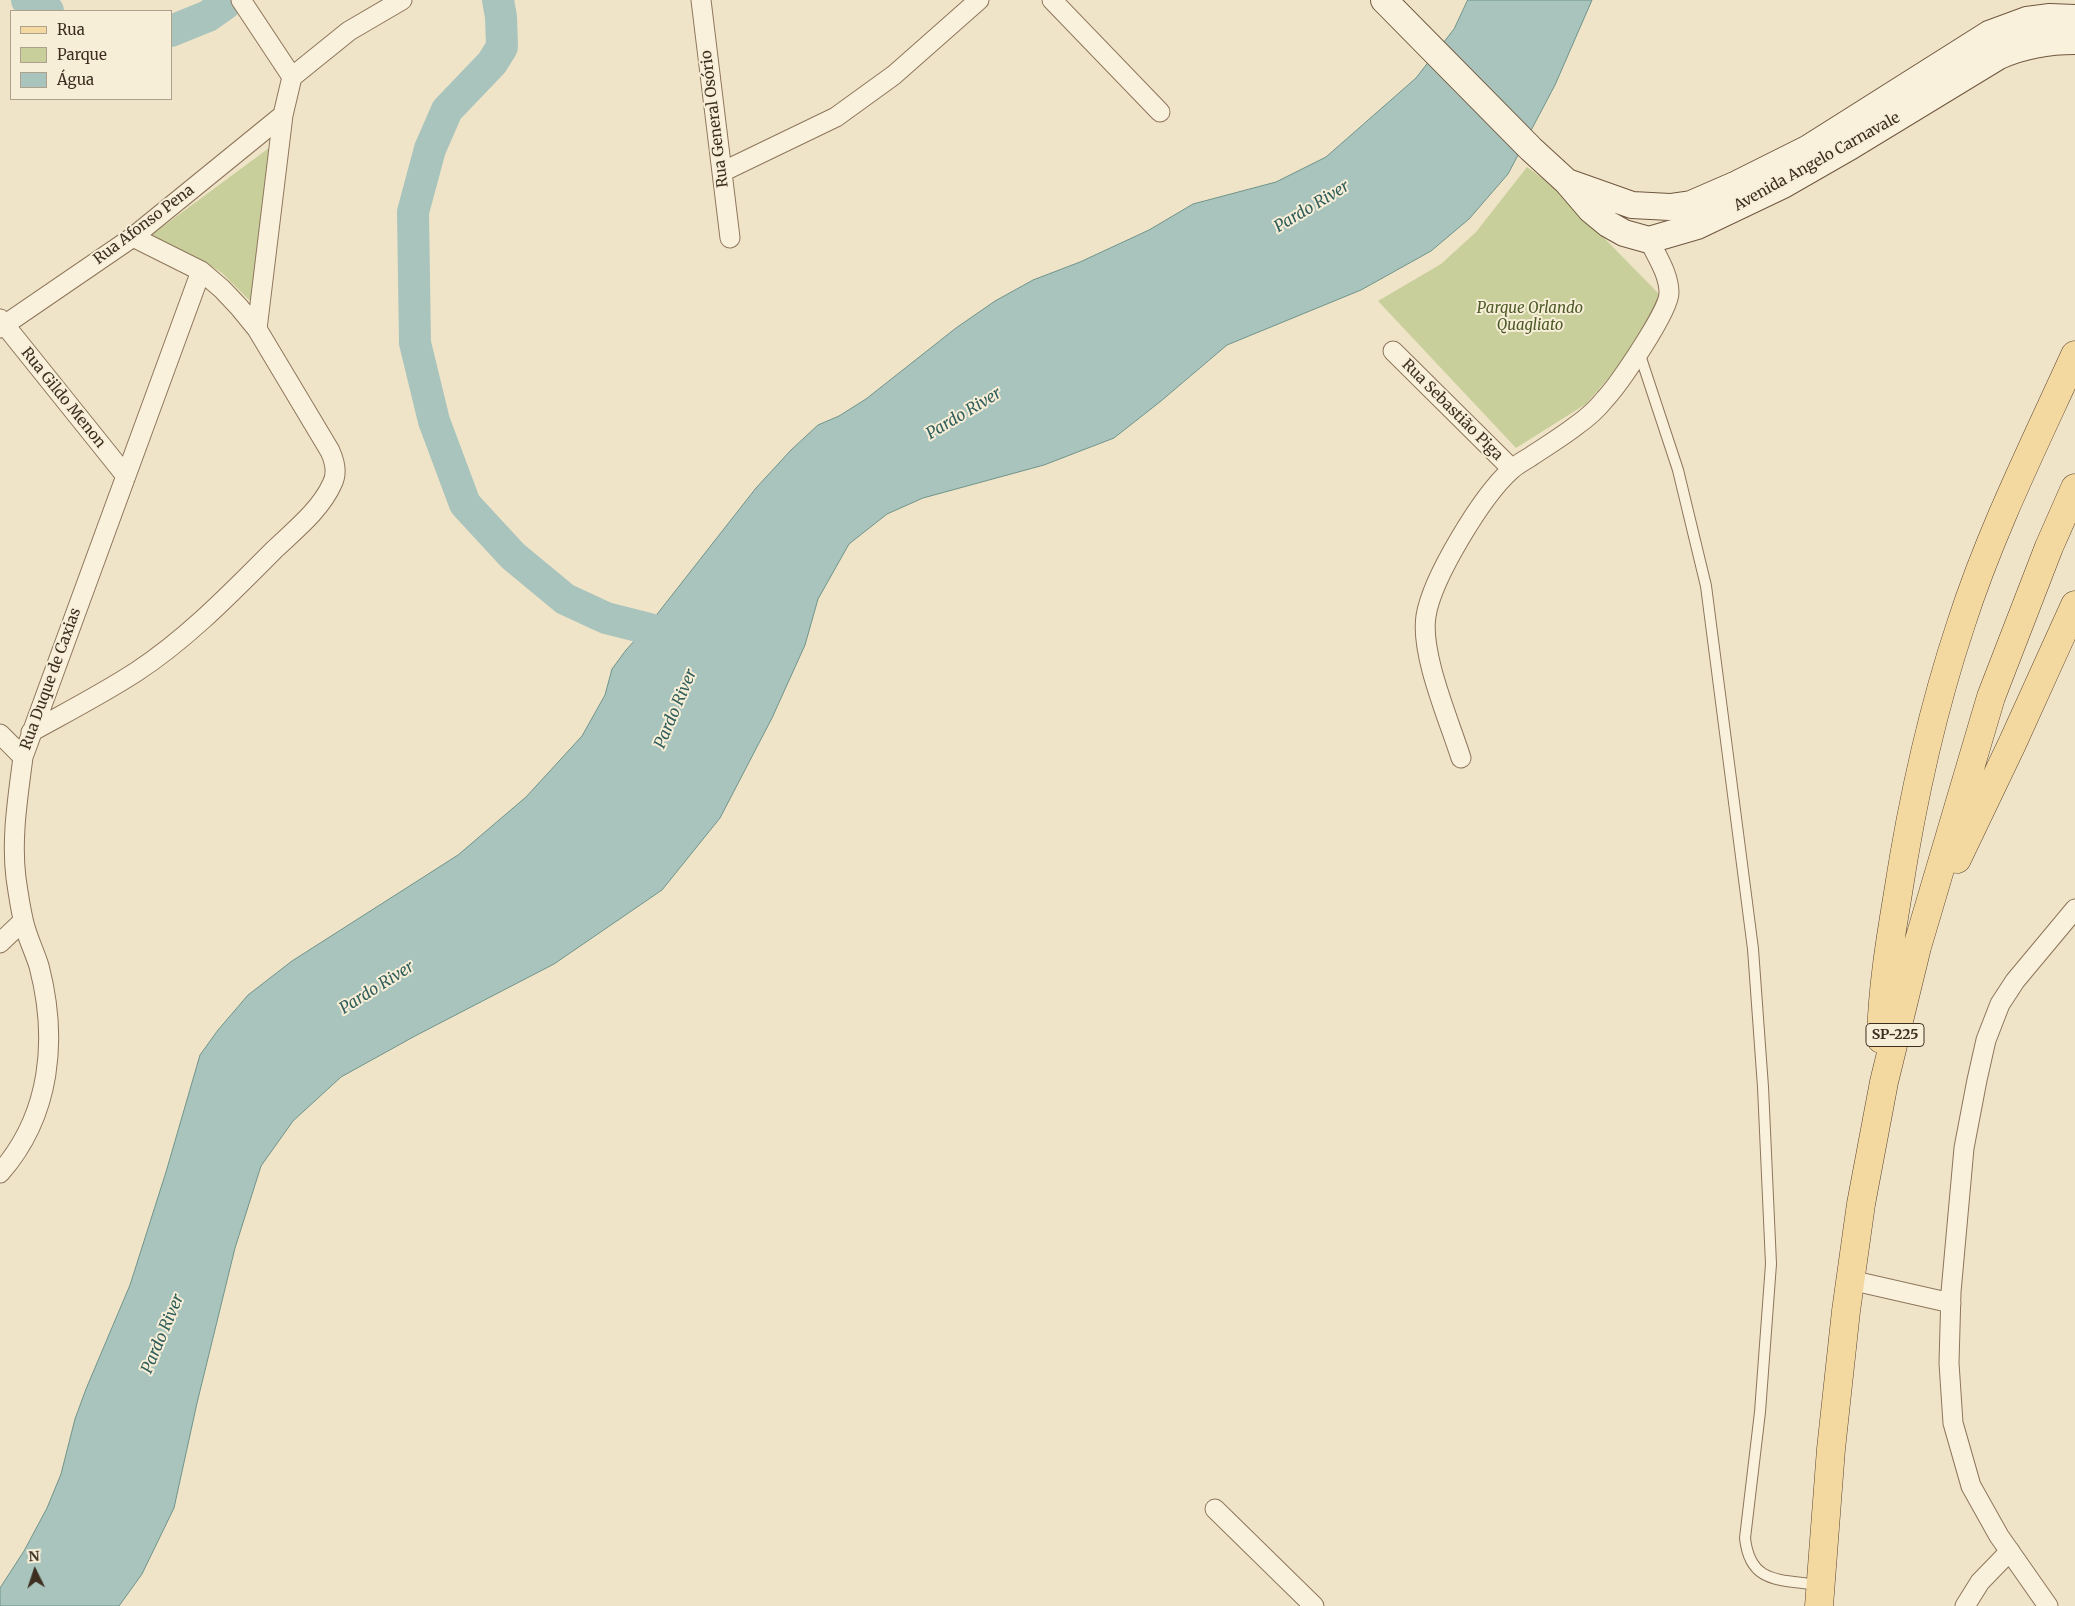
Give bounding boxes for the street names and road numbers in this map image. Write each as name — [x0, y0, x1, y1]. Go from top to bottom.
street label: Rua General Osório — [698, 49, 732, 189]
street label: Avenida Angelo Carnavale — [1731, 109, 1903, 215]
street label: Rua Afonso Pena — [90, 181, 198, 269]
street label: Rua Gildo Menon — [17, 344, 109, 452]
street label: Rua Sebastião Piga — [1398, 356, 1506, 464]
street label: Rua Duque de Caxias — [17, 606, 85, 752]
road number: SP-225 — [1866, 1024, 1924, 1046]

